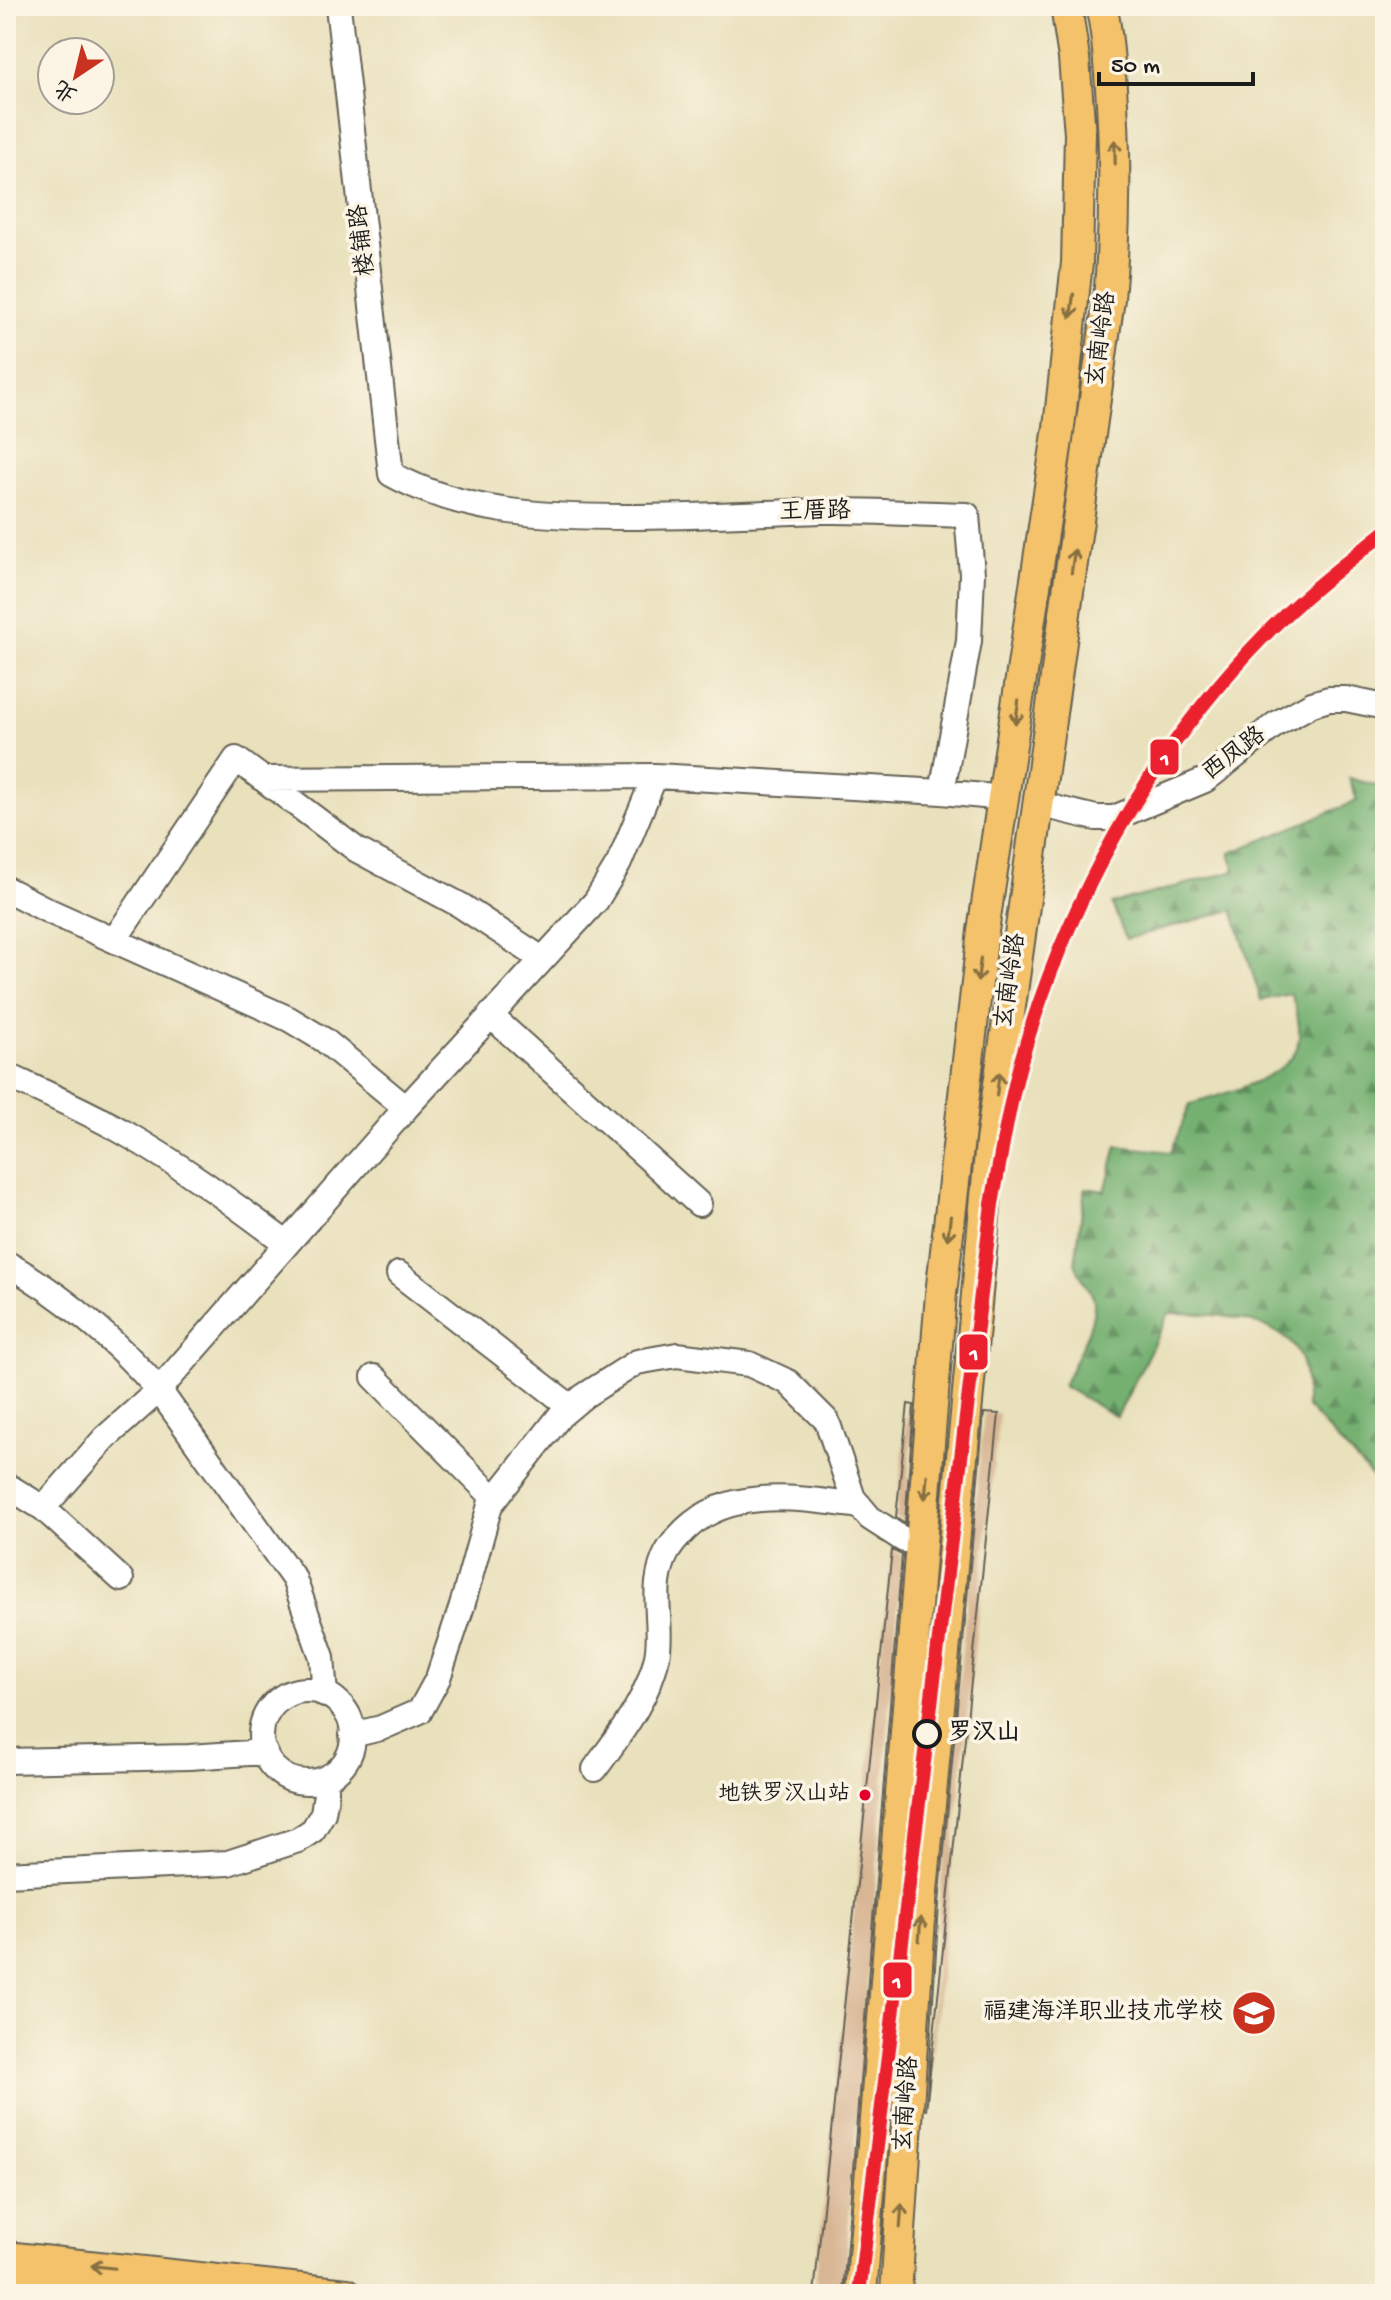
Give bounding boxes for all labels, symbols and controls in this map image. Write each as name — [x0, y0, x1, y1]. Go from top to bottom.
north arrow — [36, 36, 116, 116]
scale bar — [1099, 36, 1253, 86]
text: 50 m — [1111, 53, 1160, 82]
text: 北 — [50, 72, 83, 106]
one-way arrow — [1107, 139, 1122, 166]
street label: 楼铺路 — [343, 203, 383, 278]
street label: 玄南岭路 — [1081, 289, 1123, 388]
one-way arrow — [1065, 292, 1080, 319]
street label: 王厝路 — [779, 496, 851, 528]
one-way arrow — [1066, 548, 1081, 574]
one-way arrow — [1009, 699, 1024, 725]
street label: 西凤路 — [1196, 720, 1272, 788]
line badge: 1 — [1149, 738, 1180, 776]
text: 1 — [1160, 748, 1169, 774]
street label: 玄南岭路 — [989, 931, 1033, 1031]
one-way arrow — [971, 956, 986, 982]
one-way arrow — [990, 1071, 1005, 1098]
one-way arrow — [941, 1214, 956, 1241]
line badge: 1 — [958, 1333, 989, 1371]
text: 1 — [969, 1343, 978, 1369]
one-way arrow — [918, 1473, 933, 1500]
marker: 罗汉山 — [913, 1720, 941, 1748]
place label: 罗汉山 — [948, 1720, 1020, 1749]
place label: 地铁罗汉山站 — [718, 1781, 850, 1808]
marker: 地铁罗汉山站 — [857, 1787, 873, 1803]
one-way arrow — [913, 1916, 928, 1943]
line badge: 1 — [882, 1961, 913, 1999]
text: 1 — [892, 1971, 901, 1997]
school or university icon: 福建海洋职业技术学校 — [1230, 1989, 1278, 2037]
place label: 福建海洋职业技术学校 — [983, 1998, 1223, 2028]
street label: 玄南岭路 — [888, 2055, 926, 2153]
one-way arrow — [894, 2203, 909, 2230]
one-way arrow — [90, 2259, 117, 2274]

